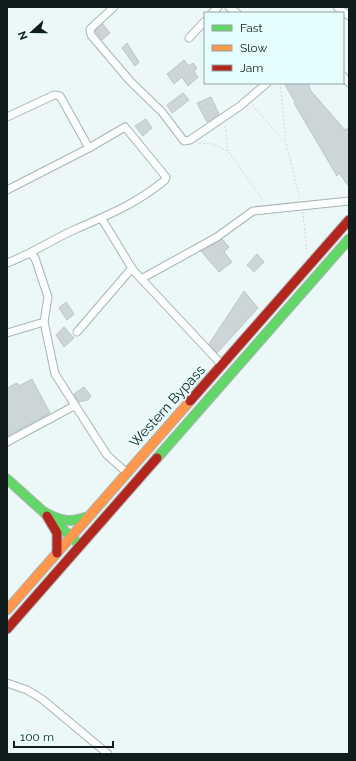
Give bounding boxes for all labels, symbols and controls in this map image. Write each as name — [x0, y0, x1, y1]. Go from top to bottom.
north arrow — [12, 12, 52, 52]
legend — [204, 12, 344, 84]
text: Fast — [240, 21, 263, 35]
text: N — [16, 29, 31, 42]
text: Slow — [240, 41, 267, 55]
text: Jam — [240, 61, 263, 75]
street label: Western Bypass — [126, 362, 208, 450]
scale bar — [14, 723, 113, 749]
text: 100 m — [20, 730, 54, 744]

